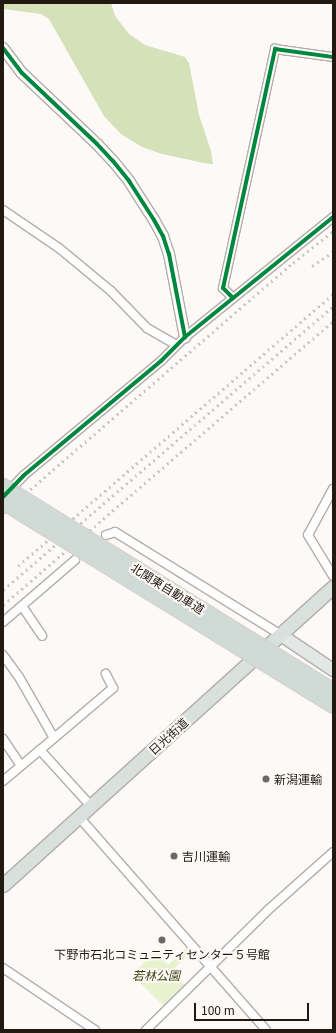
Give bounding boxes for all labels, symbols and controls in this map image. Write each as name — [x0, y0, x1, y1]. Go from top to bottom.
street label: 北関東自動車道 — [129, 560, 207, 616]
street label: 日光街道 — [145, 715, 191, 757]
place label: 新潟運輸 — [274, 772, 322, 786]
marker: 新潟運輸 — [261, 774, 271, 784]
place label: 吉川運輸 — [182, 849, 230, 863]
marker: 吉川運輸 — [169, 851, 179, 861]
marker: 下野市石北コミュニティセンター５号館 — [157, 935, 167, 945]
place label: 下野市石北コミュニティセンター５号館 — [54, 947, 270, 961]
park label: 若林公園 — [132, 968, 180, 982]
scale bar — [196, 995, 311, 1021]
text: 100 m — [201, 1001, 235, 1018]

